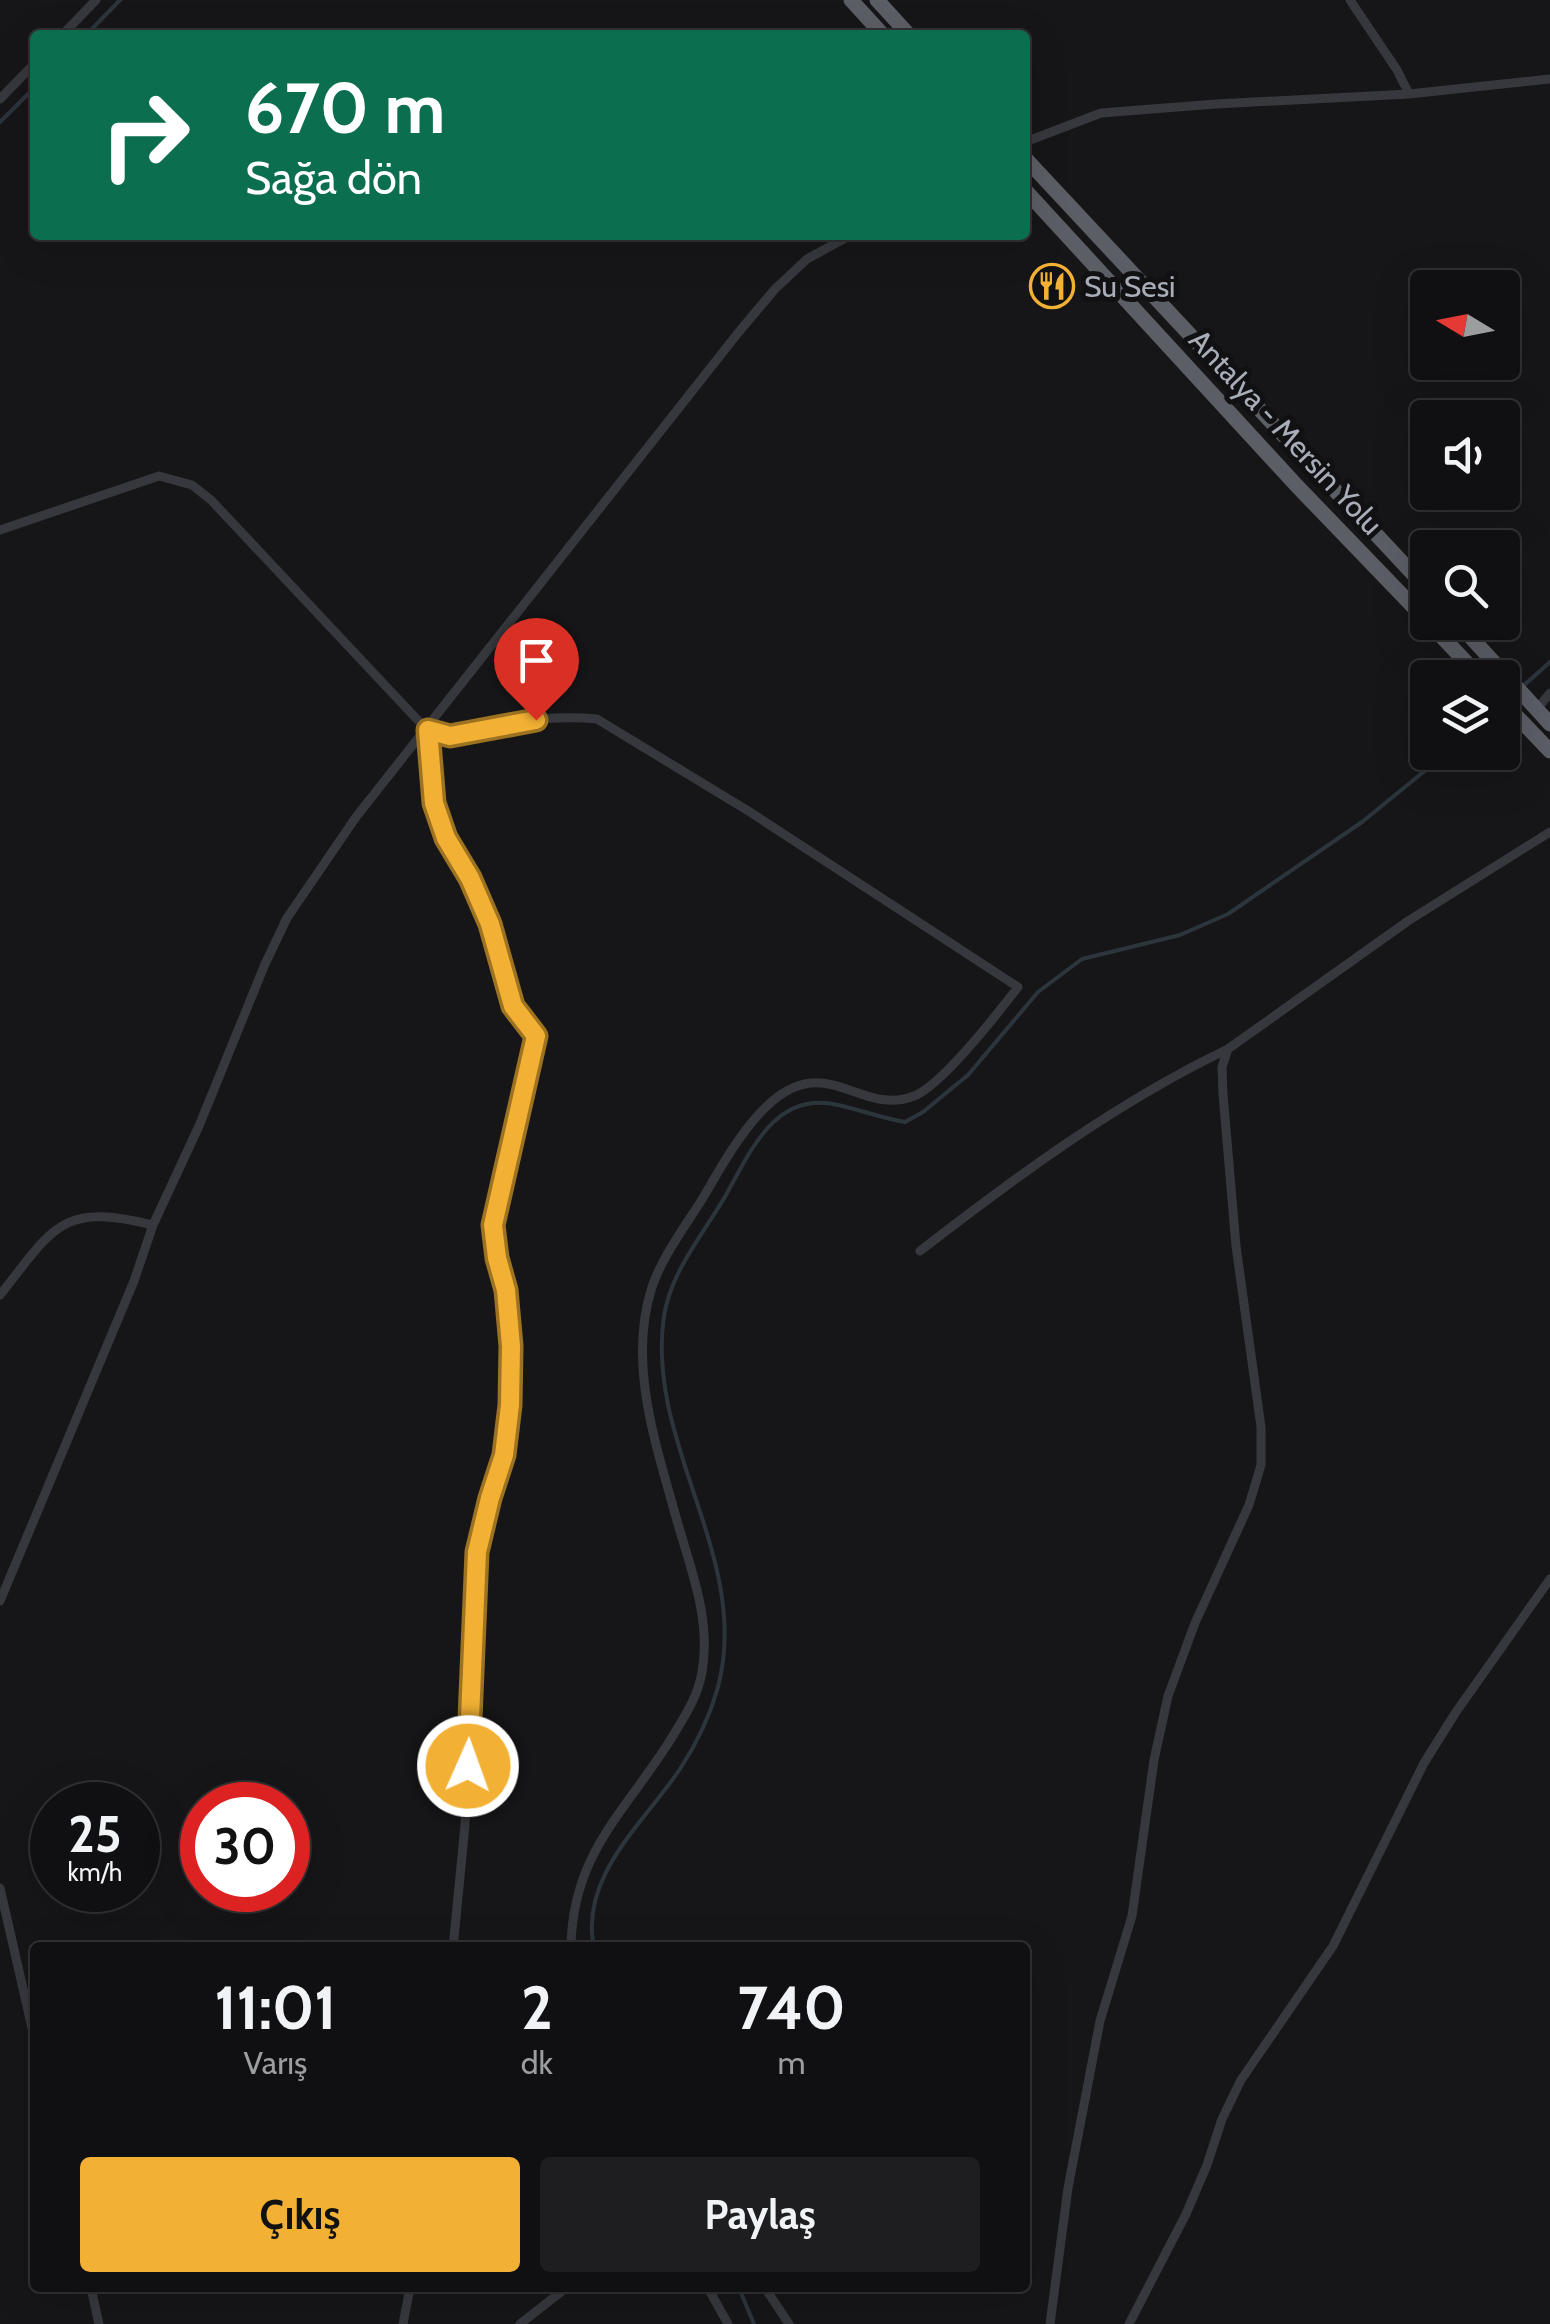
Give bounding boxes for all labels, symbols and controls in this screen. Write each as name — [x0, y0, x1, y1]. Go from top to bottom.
text: 670 m — [245, 65, 445, 151]
icon: right — [80, 70, 210, 200]
text: Sağa dön — [245, 151, 422, 205]
restaurant icon: Su Sesi — [1029, 263, 1075, 309]
place label: Su Sesi — [1084, 268, 1175, 305]
north arrow — [1410, 270, 1520, 380]
map controls — [1410, 270, 1520, 770]
street label: Antalya - Mersin Yolu — [1181, 322, 1391, 542]
button: sound — [1410, 400, 1520, 510]
button: search — [1410, 530, 1520, 640]
pin — [494, 618, 579, 721]
icon: arrive — [509, 633, 564, 688]
button: layers — [1410, 660, 1520, 770]
position arrow — [416, 1714, 520, 1818]
speed limit sign: 30 — [180, 1782, 310, 1912]
text: 25 — [68, 1804, 122, 1865]
text: km/h — [68, 1857, 122, 1887]
text: 11:01 — [214, 1971, 336, 2044]
text: 2 — [521, 1971, 553, 2044]
text: 740 — [737, 1971, 846, 2044]
text: Varış — [244, 2043, 307, 2082]
text: dk — [521, 2043, 553, 2082]
text: m — [777, 2043, 806, 2082]
button: Çıkış — [80, 2157, 520, 2272]
button: Paylaş — [540, 2157, 980, 2272]

